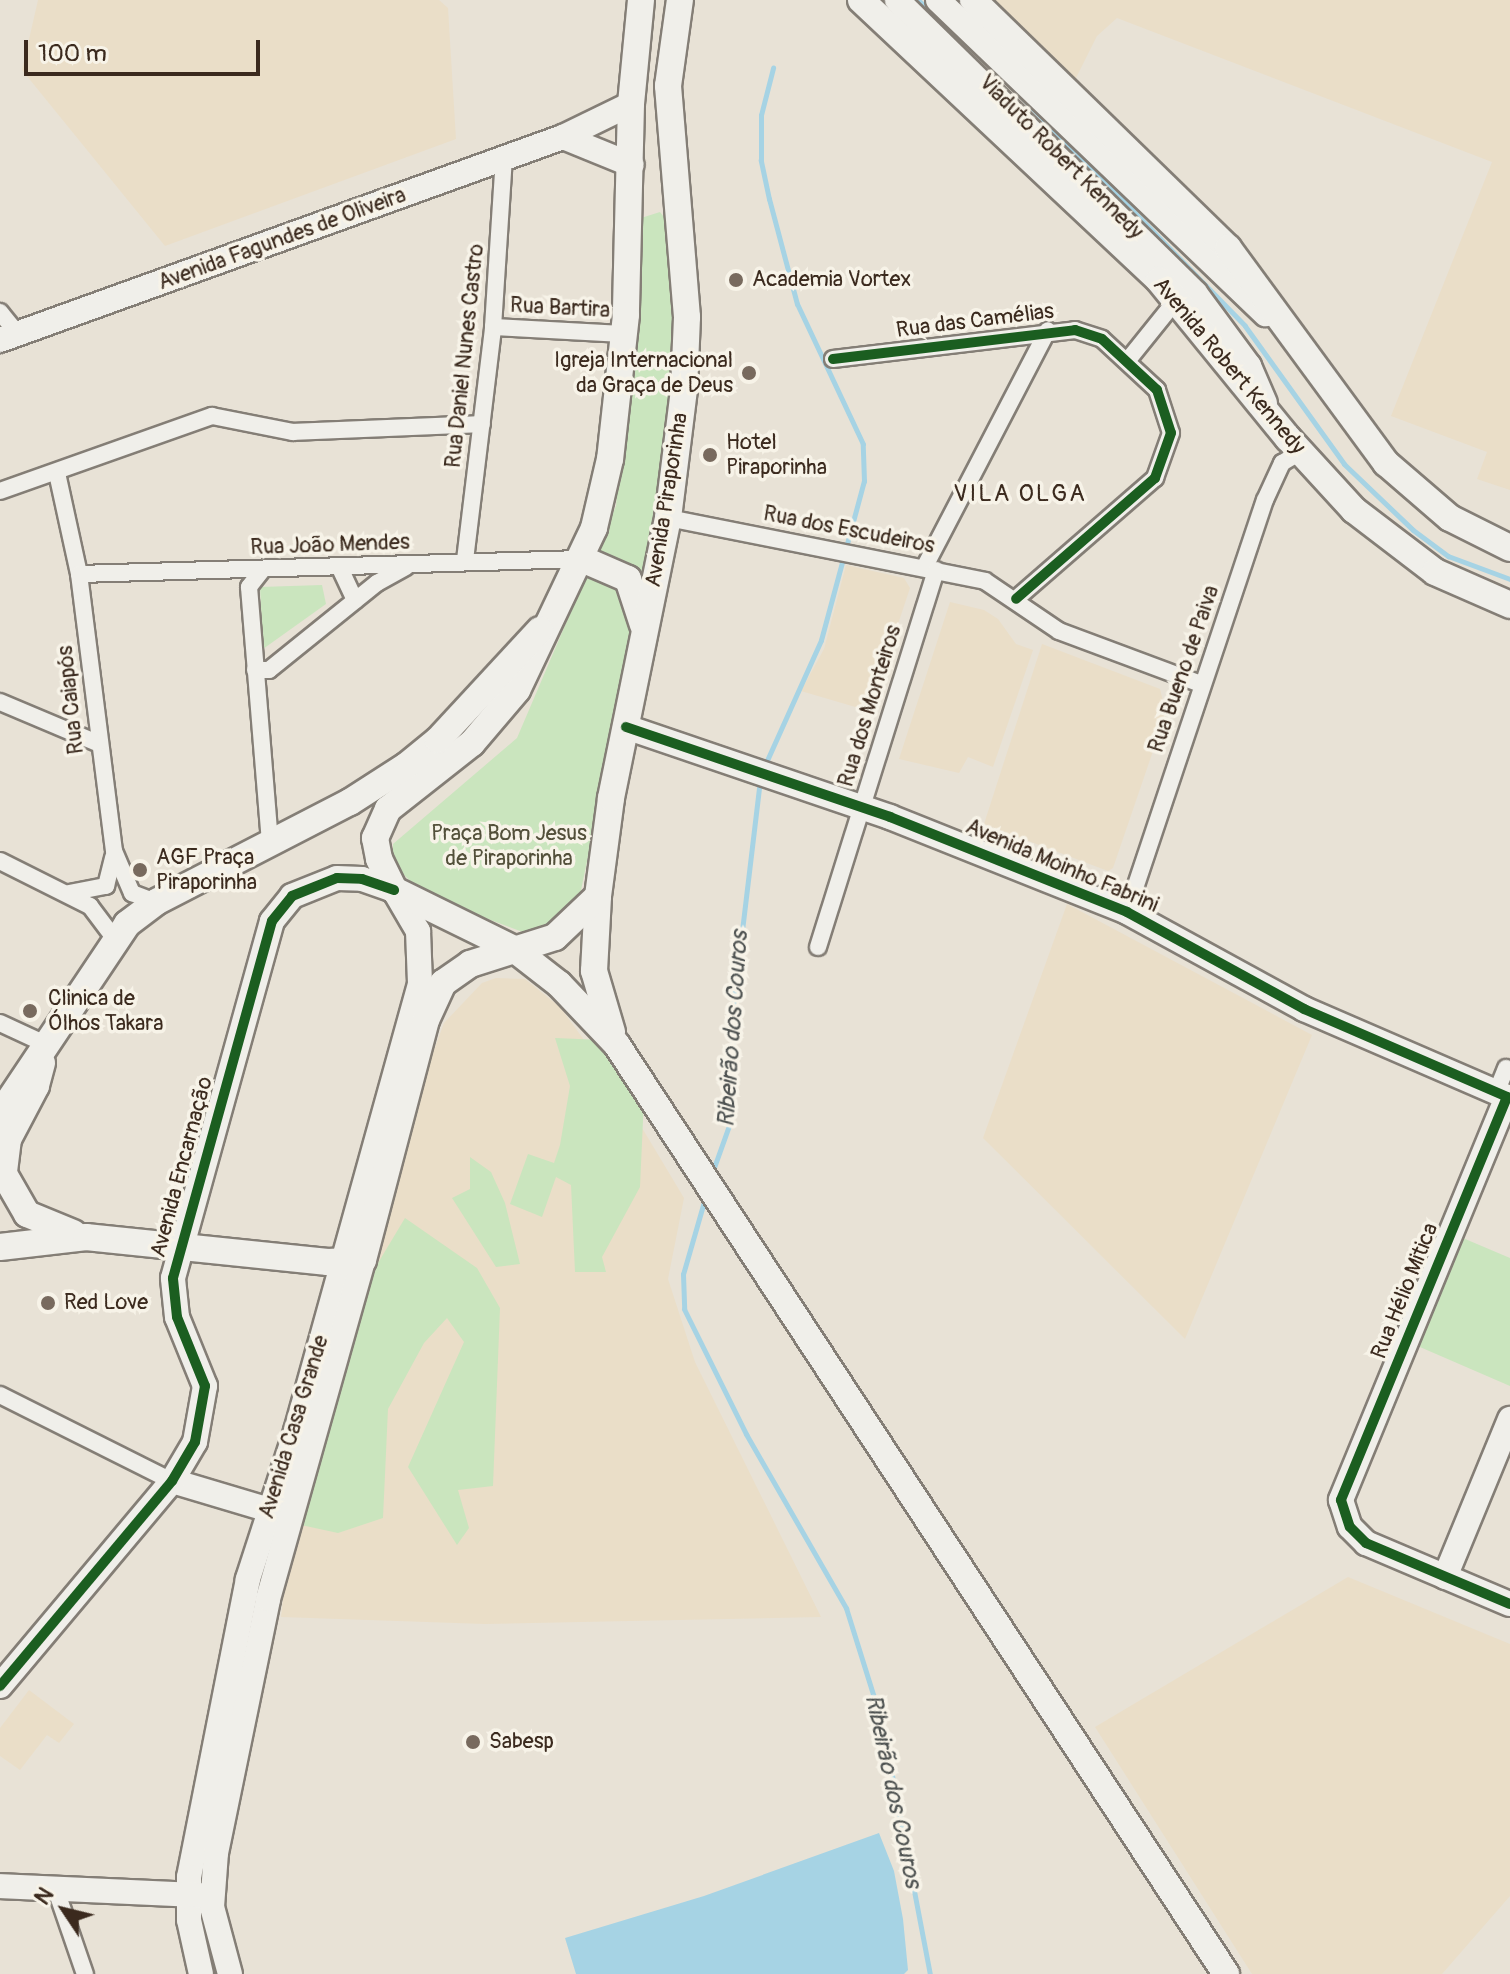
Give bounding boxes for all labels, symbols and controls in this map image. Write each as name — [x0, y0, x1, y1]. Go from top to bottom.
scale bar — [28, 24, 264, 74]
text: 100 m — [38, 39, 107, 68]
street label: Viaduto Robert Kennedy — [973, 69, 1149, 245]
street label: Avenida Fagundes de Oliveira — [155, 182, 409, 296]
street label: Rua Daniel Nunes Castro — [440, 243, 490, 469]
place label: Academia Vortex — [752, 267, 911, 293]
marker: Academia Vortex — [727, 271, 745, 289]
street label: Avenida Robert Kennedy — [1147, 272, 1311, 460]
street label: Rua Bartira — [509, 292, 611, 324]
street label: Rua das Camélias — [895, 298, 1055, 344]
place label: Igreja Internacional da Graça de Deus — [554, 347, 733, 398]
marker: Igreja Internacional da Graça de Deus — [740, 364, 758, 382]
street label: Avenida Piraporinha — [640, 411, 694, 589]
place label: Hotel Piraporinha — [726, 429, 827, 480]
marker: Hotel Piraporinha — [701, 446, 719, 464]
district label: VILA OLGA — [953, 480, 1087, 508]
street label: Rua dos Escudeiros — [761, 500, 937, 560]
street label: Rua João Mendes — [250, 529, 410, 561]
street label: Rua Bueno de Paiva — [1143, 582, 1225, 756]
street label: Rua dos Monteiros — [833, 622, 907, 790]
street label: Rua Caiapós — [52, 644, 90, 756]
street label: Avenida Moinho Fabrini — [962, 813, 1162, 919]
park label: Praça Bom Jesus de Piraporinha — [431, 820, 587, 872]
place label: AGF Praça Piraporinha — [156, 844, 257, 896]
marker: AGF Praça Piraporinha — [131, 861, 149, 879]
water label: Ribeirão dos Couros — [712, 930, 754, 1128]
place label: Clinica de Ólhos Takara — [48, 985, 163, 1036]
marker: Clinica de Ólhos Takara — [19, 1000, 41, 1022]
street label: Avenida Encarnação — [145, 1074, 219, 1260]
street label: Rua Hélio Mitica — [1366, 1219, 1444, 1363]
place label: Red Love — [64, 1290, 148, 1316]
marker: Red Love — [39, 1294, 57, 1312]
street label: Avenida Casa Grande — [254, 1332, 334, 1522]
water label: Ribeirão dos Couros — [858, 1692, 928, 1890]
place label: Sabesp — [489, 1729, 554, 1755]
marker: Sabesp — [464, 1733, 482, 1751]
north arrow — [24, 1870, 104, 1950]
text: N — [29, 1882, 60, 1910]

